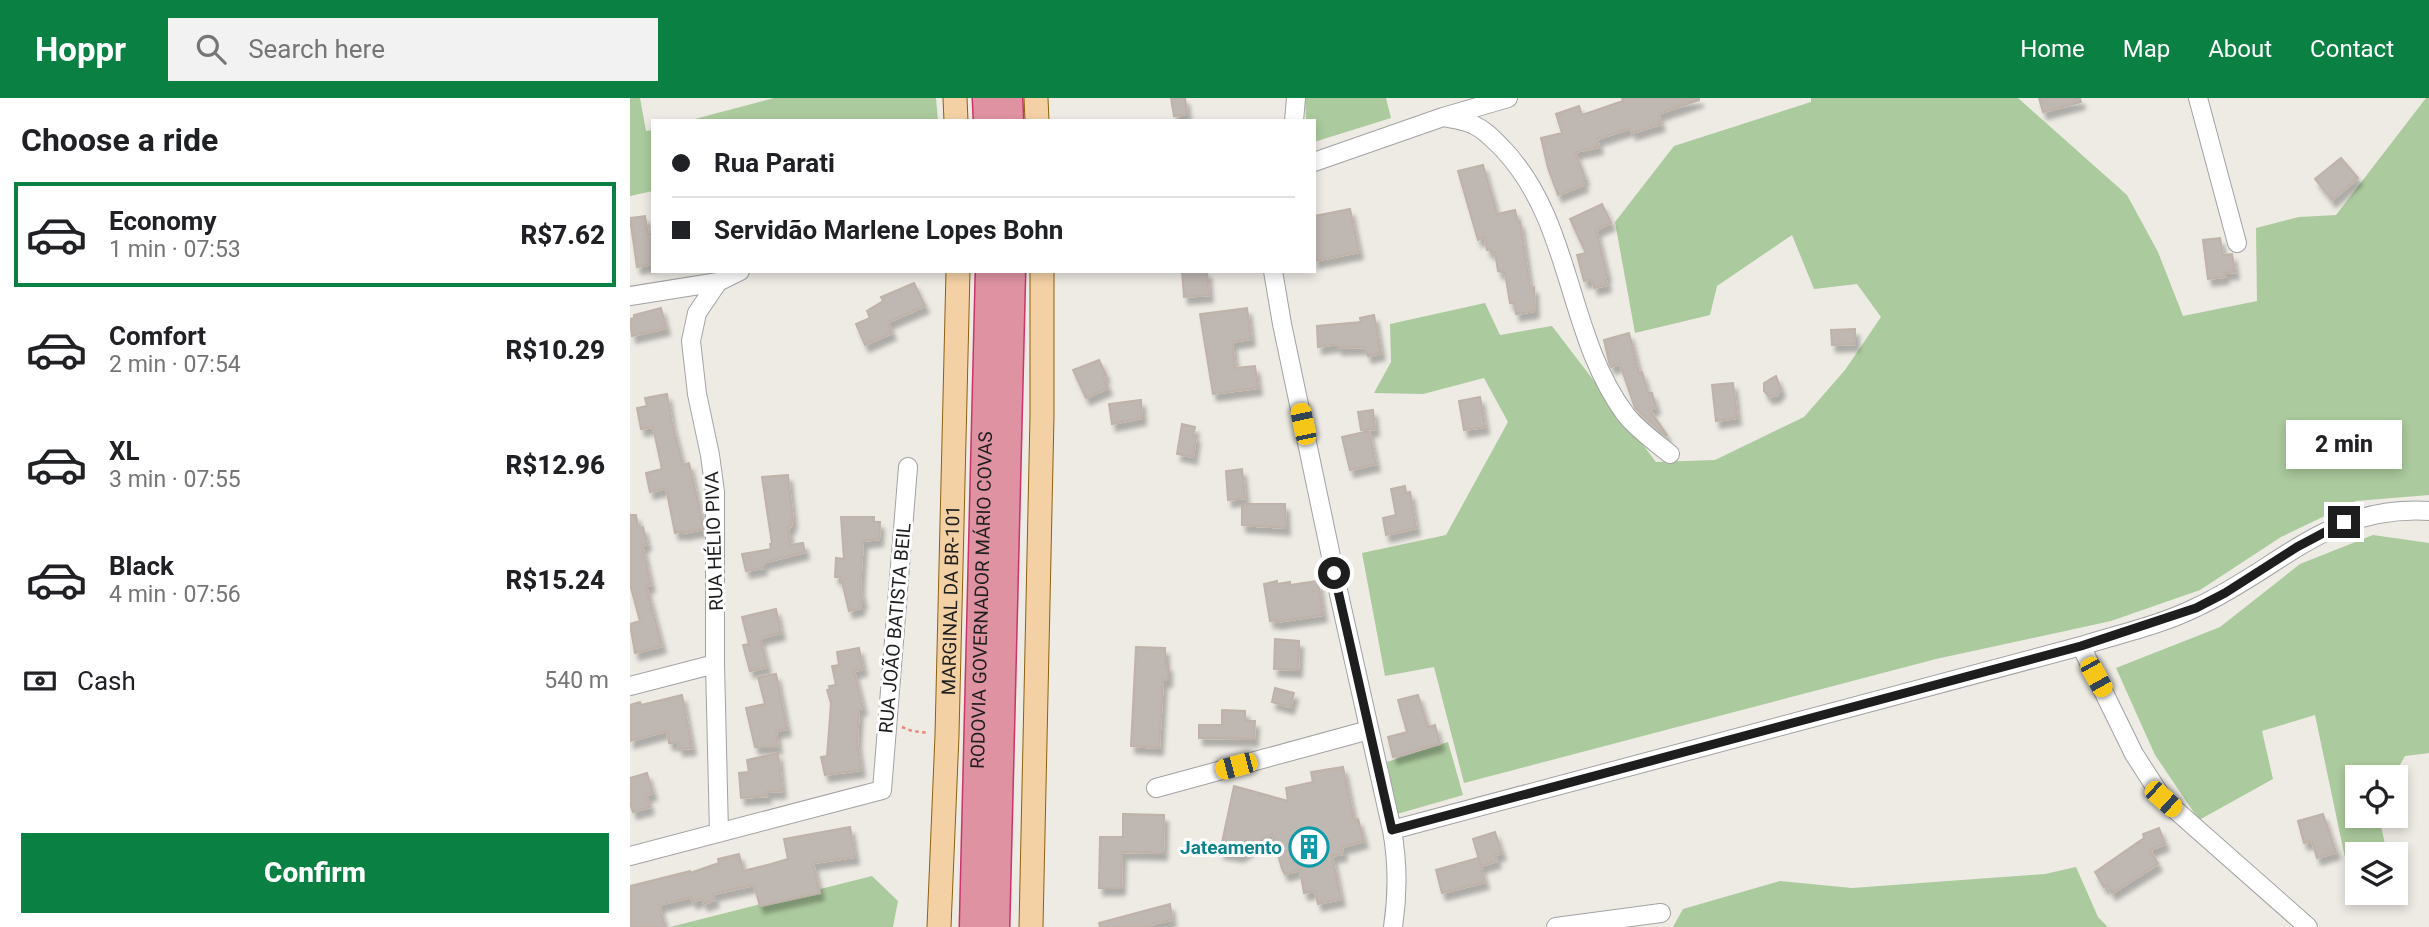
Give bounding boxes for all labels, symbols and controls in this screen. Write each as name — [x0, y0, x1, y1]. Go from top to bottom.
search box — [168, 18, 658, 81]
text: Hoppr — [35, 30, 126, 69]
icon: search — [192, 30, 230, 68]
text: Search here — [248, 34, 385, 64]
text: Home — [2020, 35, 2085, 63]
text: Map — [2123, 35, 2170, 63]
text: About — [2208, 35, 2272, 63]
text: Contact — [2310, 35, 2394, 63]
text: Choose a ride — [21, 121, 218, 159]
text: Rua Parati — [714, 148, 835, 178]
icon: car — [25, 203, 88, 266]
text: Economy — [109, 206, 216, 236]
text: Servidão Marlene Lopes Bohn — [714, 215, 1063, 245]
text: R$7.62 — [521, 220, 605, 250]
text: 1 min · 07:53 — [109, 236, 241, 263]
icon: car — [25, 318, 88, 381]
text: Comfort — [109, 321, 206, 351]
text: R$10.29 — [506, 335, 605, 365]
text: 2 min · 07:54 — [109, 351, 241, 378]
car — [1289, 401, 1318, 447]
callout: 2 min — [2286, 420, 2402, 470]
street label: RODOVIA GOVERNADOR MÁRIO COVAS — [965, 431, 997, 769]
text: 2 min — [2315, 431, 2373, 458]
icon: car — [25, 433, 88, 496]
text: XL — [109, 436, 140, 466]
text: R$12.96 — [506, 450, 605, 480]
text: 3 min · 07:55 — [109, 466, 241, 493]
street label: RUA HÉLIO PIVA — [700, 470, 728, 611]
street label: MARGINAL DA BR-101 — [936, 505, 964, 696]
route end — [2328, 506, 2360, 538]
street label: RUA JOÃO BATISTA BEIL — [874, 522, 916, 734]
icon: car — [25, 548, 88, 611]
text: Black — [109, 551, 174, 581]
route start — [1318, 557, 1350, 589]
text: R$15.24 — [506, 565, 605, 595]
text: 4 min · 07:56 — [109, 581, 241, 608]
car — [2077, 654, 2116, 700]
icon: cash — [21, 662, 59, 700]
text: Cash — [77, 666, 136, 696]
text: 540 m — [544, 667, 609, 694]
car — [1213, 750, 1260, 782]
map controls — [2345, 765, 2408, 905]
button: locate — [2345, 765, 2408, 828]
car — [2141, 777, 2186, 821]
building icon: Jateamento — [1288, 826, 1330, 868]
button: Confirm — [21, 833, 609, 913]
place label: Jateamento — [1180, 836, 1282, 859]
button: layers — [2345, 842, 2408, 905]

